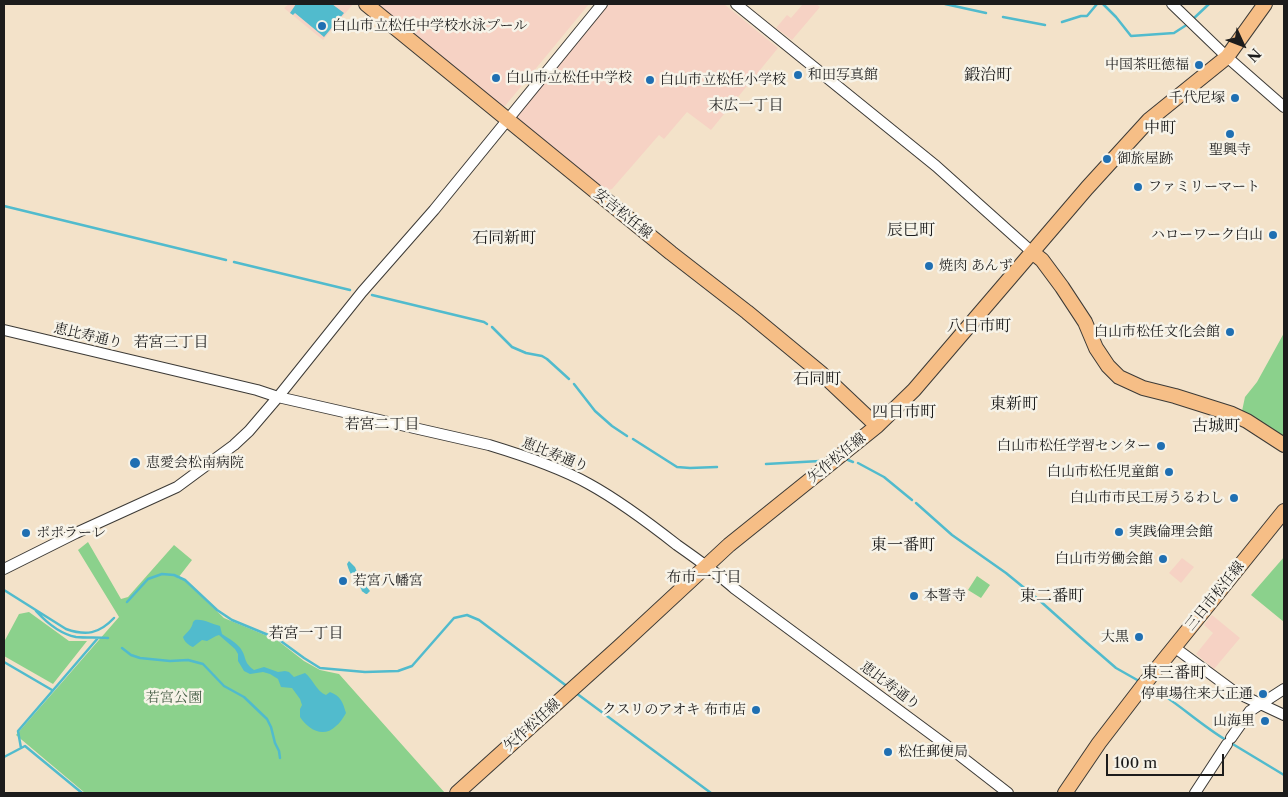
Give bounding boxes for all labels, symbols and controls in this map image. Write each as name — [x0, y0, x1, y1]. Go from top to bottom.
place label: 白山市立松任中学校水泳プール — [332, 18, 528, 34]
marker: 白山市立松任中学校水泳プール — [316, 20, 328, 32]
north arrow — [1218, 20, 1268, 70]
text: N — [1243, 45, 1265, 66]
place label: 中国茶旺徳福 — [1105, 57, 1189, 73]
marker: 中国茶旺徳福 — [1193, 59, 1205, 71]
district label: 鍛治町 — [964, 65, 1012, 85]
place label: 和田写真館 — [808, 67, 878, 83]
marker: 和田写真館 — [792, 69, 804, 81]
place label: 白山市立松任中学校 — [506, 70, 632, 86]
marker: 白山市立松任中学校 — [490, 72, 502, 84]
place label: 白山市立松任小学校 — [660, 72, 786, 88]
marker: 白山市立松任小学校 — [644, 74, 656, 86]
place label: 千代尼塚 — [1169, 90, 1225, 106]
marker: 千代尼塚 — [1229, 92, 1241, 104]
district label: 末広一丁目 — [709, 97, 783, 115]
district label: 中町 — [1144, 118, 1176, 138]
marker: 聖興寺 — [1224, 128, 1236, 140]
place label: 聖興寺 — [1209, 142, 1251, 158]
place label: 御旅屋跡 — [1117, 151, 1173, 167]
marker: 御旅屋跡 — [1101, 153, 1113, 165]
place label: ファミリーマート — [1148, 179, 1260, 195]
marker: ファミリーマート — [1132, 181, 1144, 193]
street label: 安吉松任線 — [591, 185, 655, 243]
district label: 辰巳町 — [887, 220, 935, 240]
place label: ハローワーク白山 — [1151, 227, 1263, 243]
district label: 石同新町 — [472, 228, 536, 248]
marker: ハローワーク白山 — [1267, 229, 1279, 241]
place label: 焼肉 あんず — [939, 258, 1013, 274]
marker: 焼肉 あんず — [923, 260, 935, 272]
district label: 八日市町 — [947, 316, 1011, 336]
street label: 恵比寿通り — [52, 320, 124, 352]
place label: 白山市松任文化会館 — [1094, 324, 1220, 340]
marker: 白山市松任文化会館 — [1224, 326, 1236, 338]
district label: 若宮三丁目 — [134, 334, 208, 352]
district label: 石同町 — [793, 369, 841, 389]
district label: 東新町 — [990, 394, 1038, 414]
district label: 四日市町 — [872, 402, 936, 422]
district label: 若宮二丁目 — [345, 416, 419, 434]
district label: 古城町 — [1192, 416, 1240, 436]
street label: 矢作松任線 — [805, 429, 869, 487]
street label: 恵比寿通り — [519, 434, 591, 476]
place label: 白山市松任学習センター — [997, 438, 1151, 454]
marker: 白山市松任学習センター — [1155, 440, 1167, 452]
place label: 恵愛会松南病院 — [146, 455, 244, 471]
marker: 恵愛会松南病院 — [128, 456, 142, 470]
place label: 白山市松任児童館 — [1047, 464, 1159, 480]
marker: 白山市松任児童館 — [1163, 466, 1175, 478]
place label: 白山市市民工房うるわし — [1070, 490, 1224, 506]
marker: 白山市市民工房うるわし — [1228, 492, 1240, 504]
place label: 実践倫理会館 — [1129, 524, 1213, 540]
place label: ポポラーレ — [36, 525, 106, 541]
marker: 実践倫理会館 — [1113, 526, 1125, 538]
marker: ポポラーレ — [20, 527, 32, 539]
district label: 東一番町 — [871, 535, 935, 555]
place label: 白山市労働会館 — [1055, 551, 1153, 567]
marker: 白山市労働会館 — [1157, 553, 1169, 565]
street label: 三日市松任線 — [1182, 558, 1248, 634]
district label: 布市一丁目 — [667, 569, 741, 587]
place label: 若宮八幡宮 — [353, 573, 423, 589]
marker: 若宮八幡宮 — [337, 575, 349, 587]
district label: 東二番町 — [1020, 586, 1084, 606]
place label: 本誓寺 — [924, 588, 966, 604]
marker: 本誓寺 — [908, 590, 920, 602]
district label: 若宮一丁目 — [269, 625, 343, 643]
place label: 大黒 — [1101, 629, 1129, 645]
marker: 大黒 — [1133, 631, 1145, 643]
street label: 恵比寿通り — [857, 658, 923, 714]
district label: 東三番町 — [1142, 663, 1206, 683]
place label: 停車場往来大正通 — [1141, 686, 1253, 702]
marker: 停車場往来大正通 — [1257, 688, 1269, 700]
park label: 若宮公園 — [146, 690, 202, 706]
street label: 矢作松任線 — [500, 695, 564, 755]
place label: クスリのアオキ 布市店 — [602, 702, 746, 718]
marker: クスリのアオキ 布市店 — [750, 704, 762, 716]
place label: 山海里 — [1213, 713, 1255, 729]
marker: 山海里 — [1259, 715, 1271, 727]
place label: 松任郵便局 — [898, 744, 968, 760]
scale bar — [1108, 744, 1226, 776]
marker: 松任郵便局 — [882, 746, 894, 758]
text: 100 m — [1114, 753, 1157, 772]

